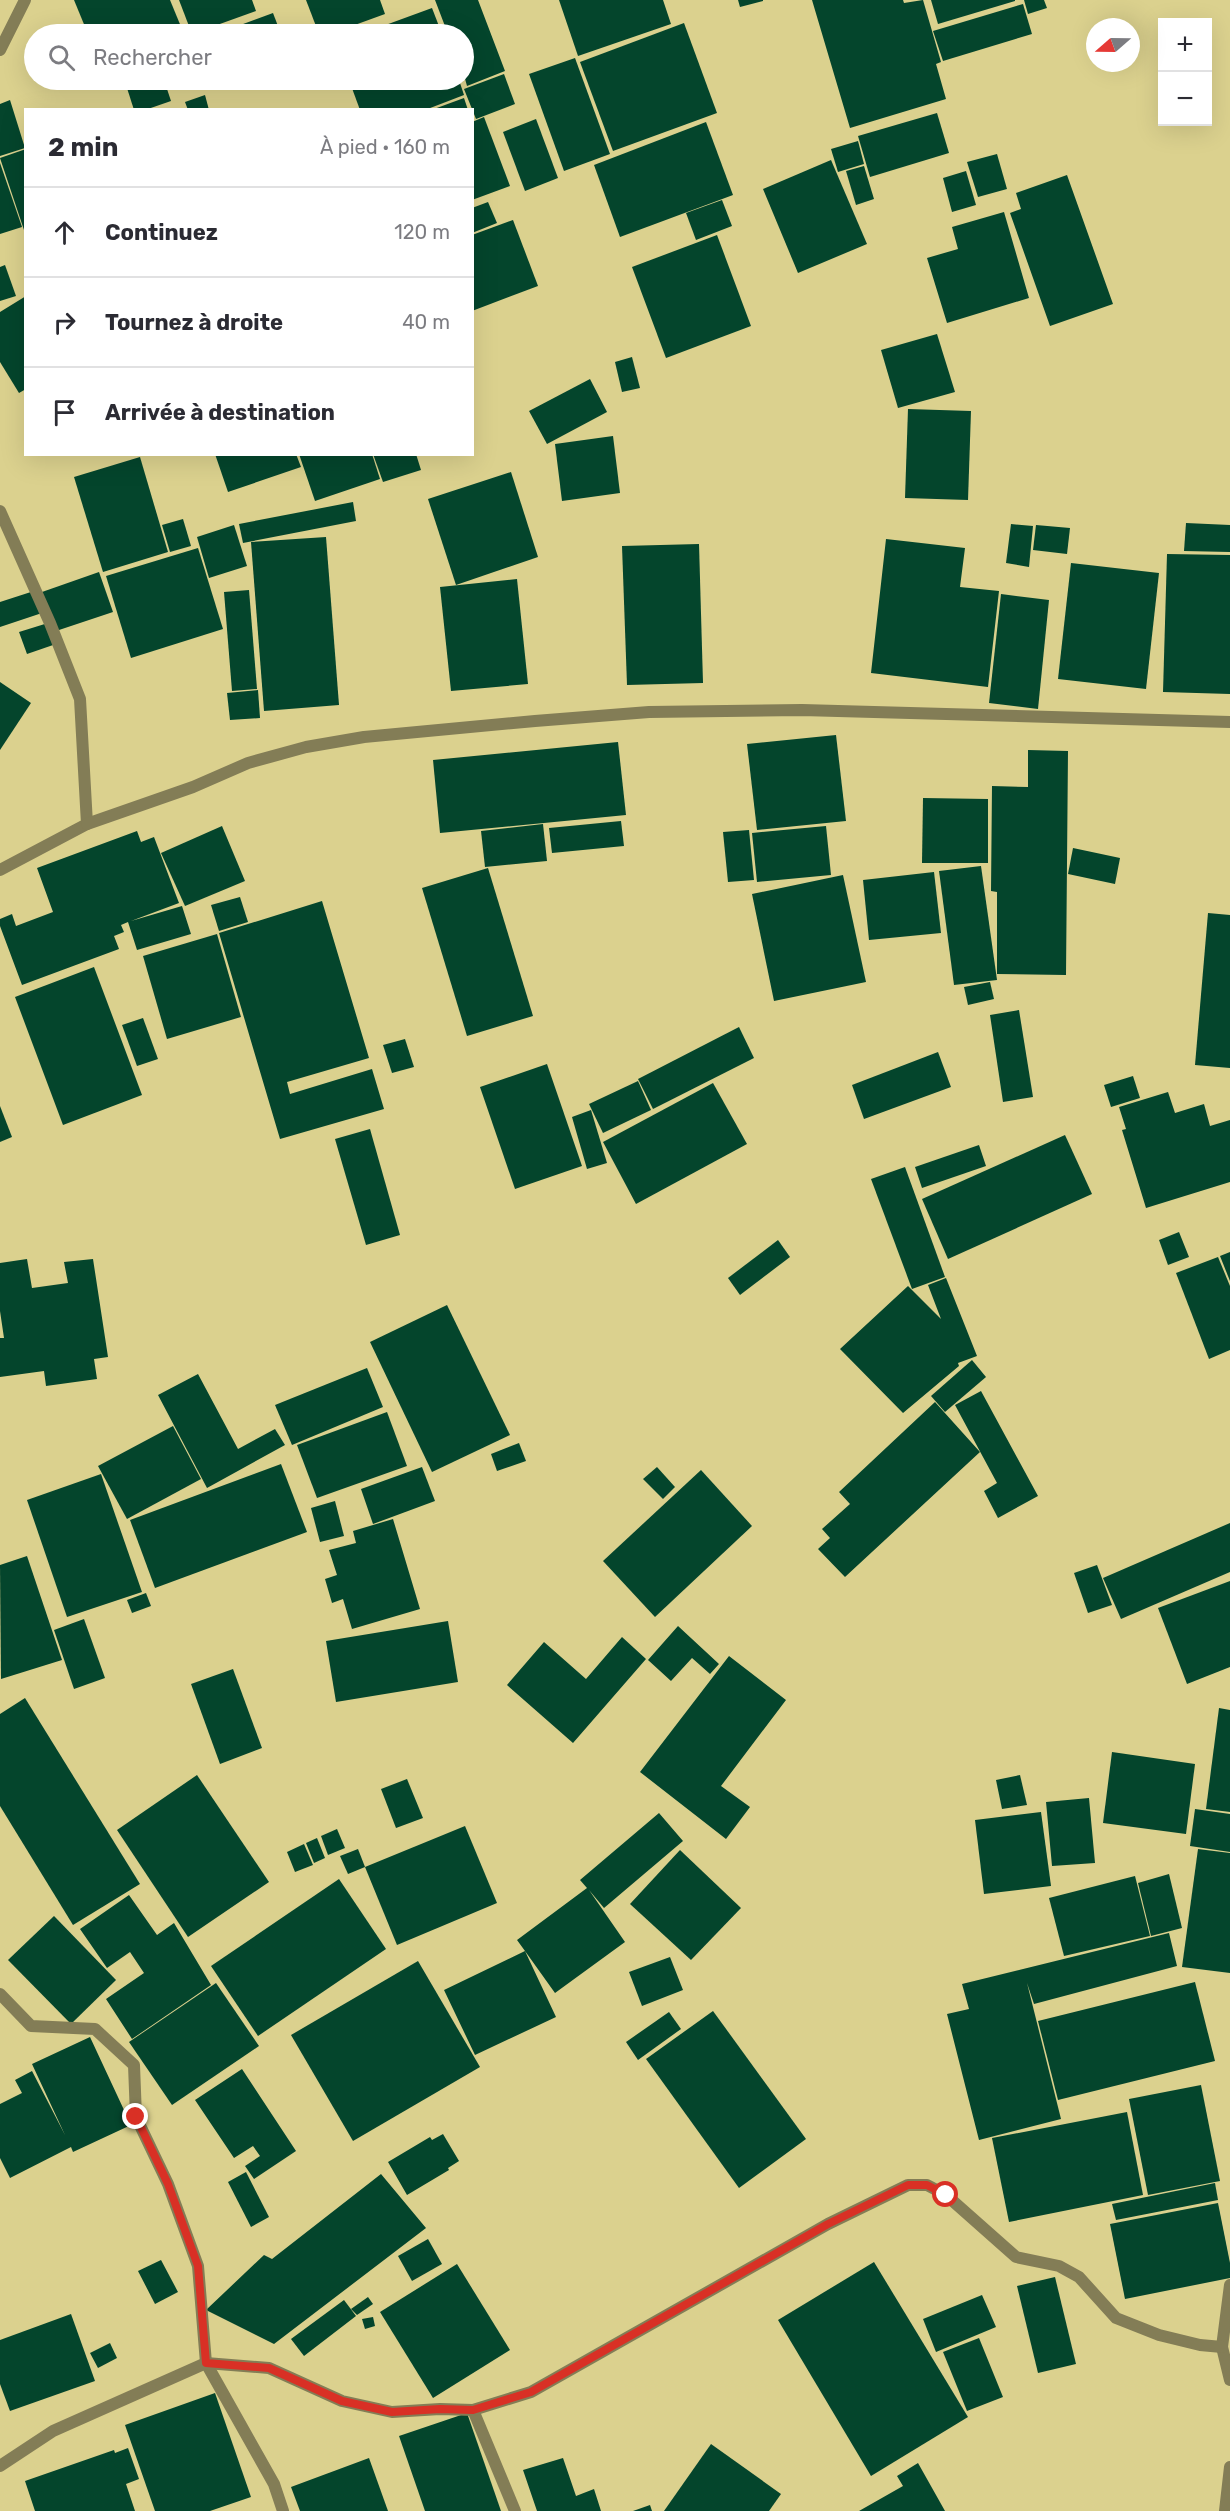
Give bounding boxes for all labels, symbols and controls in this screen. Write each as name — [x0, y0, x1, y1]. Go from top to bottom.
north arrow — [1086, 18, 1140, 72]
map controls — [1158, 18, 1212, 126]
button: + — [1158, 18, 1212, 72]
search box — [24, 24, 474, 90]
icon: search — [45, 41, 78, 74]
text: Rechercher — [93, 44, 212, 71]
button: − — [1158, 72, 1212, 126]
text: 2 min — [48, 132, 118, 163]
text: À pied · 160 m — [320, 135, 450, 159]
icon: ahead — [48, 216, 81, 249]
text: Continuez — [105, 219, 218, 246]
text: 120 m — [394, 220, 450, 244]
icon: right — [48, 306, 81, 339]
text: Tournez à droite — [105, 309, 283, 336]
text: 40 m — [402, 310, 450, 334]
icon: arrive — [48, 396, 81, 429]
text: Arrivée à destination — [105, 399, 335, 426]
route end — [122, 2103, 148, 2129]
route start — [932, 2181, 958, 2207]

